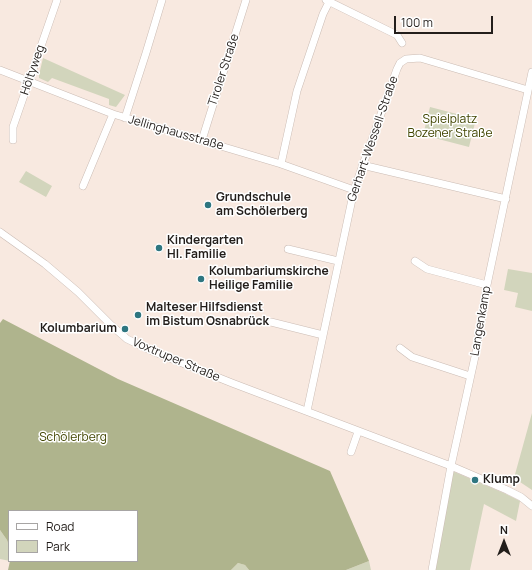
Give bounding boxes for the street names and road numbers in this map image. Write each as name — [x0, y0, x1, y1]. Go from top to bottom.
street label: Tiroler Straße — [206, 32, 242, 108]
street label: Höltyweg — [18, 43, 48, 97]
street label: Gerhart-Wessell-Straße — [345, 74, 401, 204]
street label: Jellinghausstraße — [127, 113, 225, 153]
street label: Langenkamp — [468, 285, 494, 357]
street label: Voxtruper Straße — [130, 335, 222, 385]

